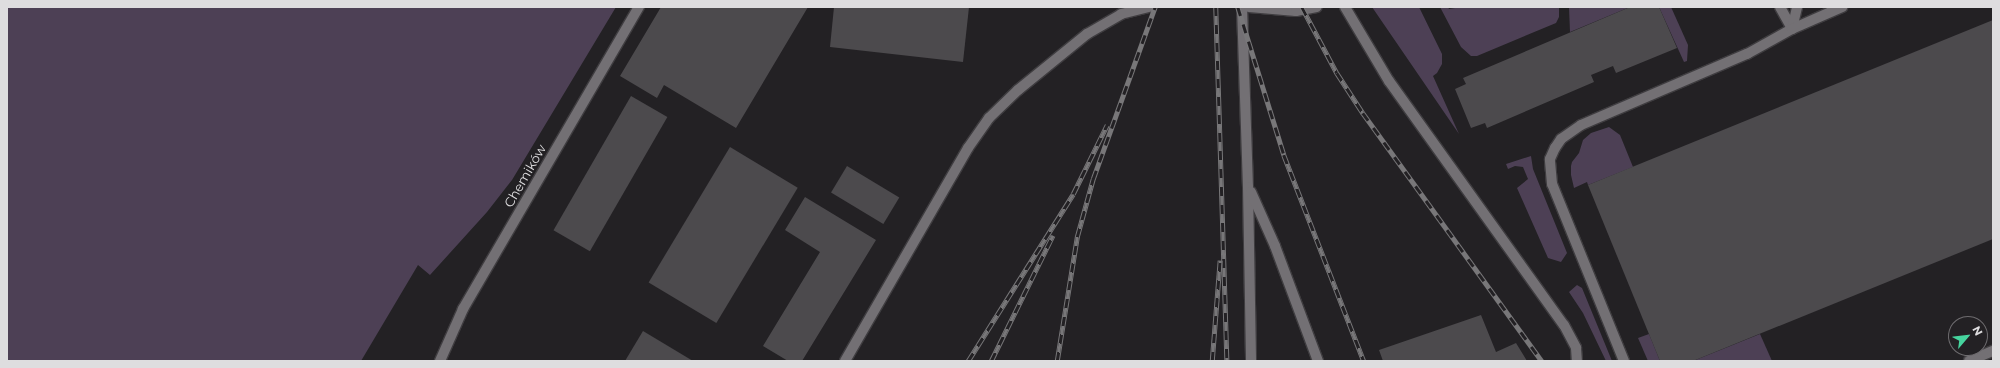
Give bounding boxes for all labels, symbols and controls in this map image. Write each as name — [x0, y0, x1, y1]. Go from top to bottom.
street label: Chemików — [501, 142, 549, 210]
north arrow — [1948, 316, 1988, 356]
text: N — [1969, 324, 1986, 338]

